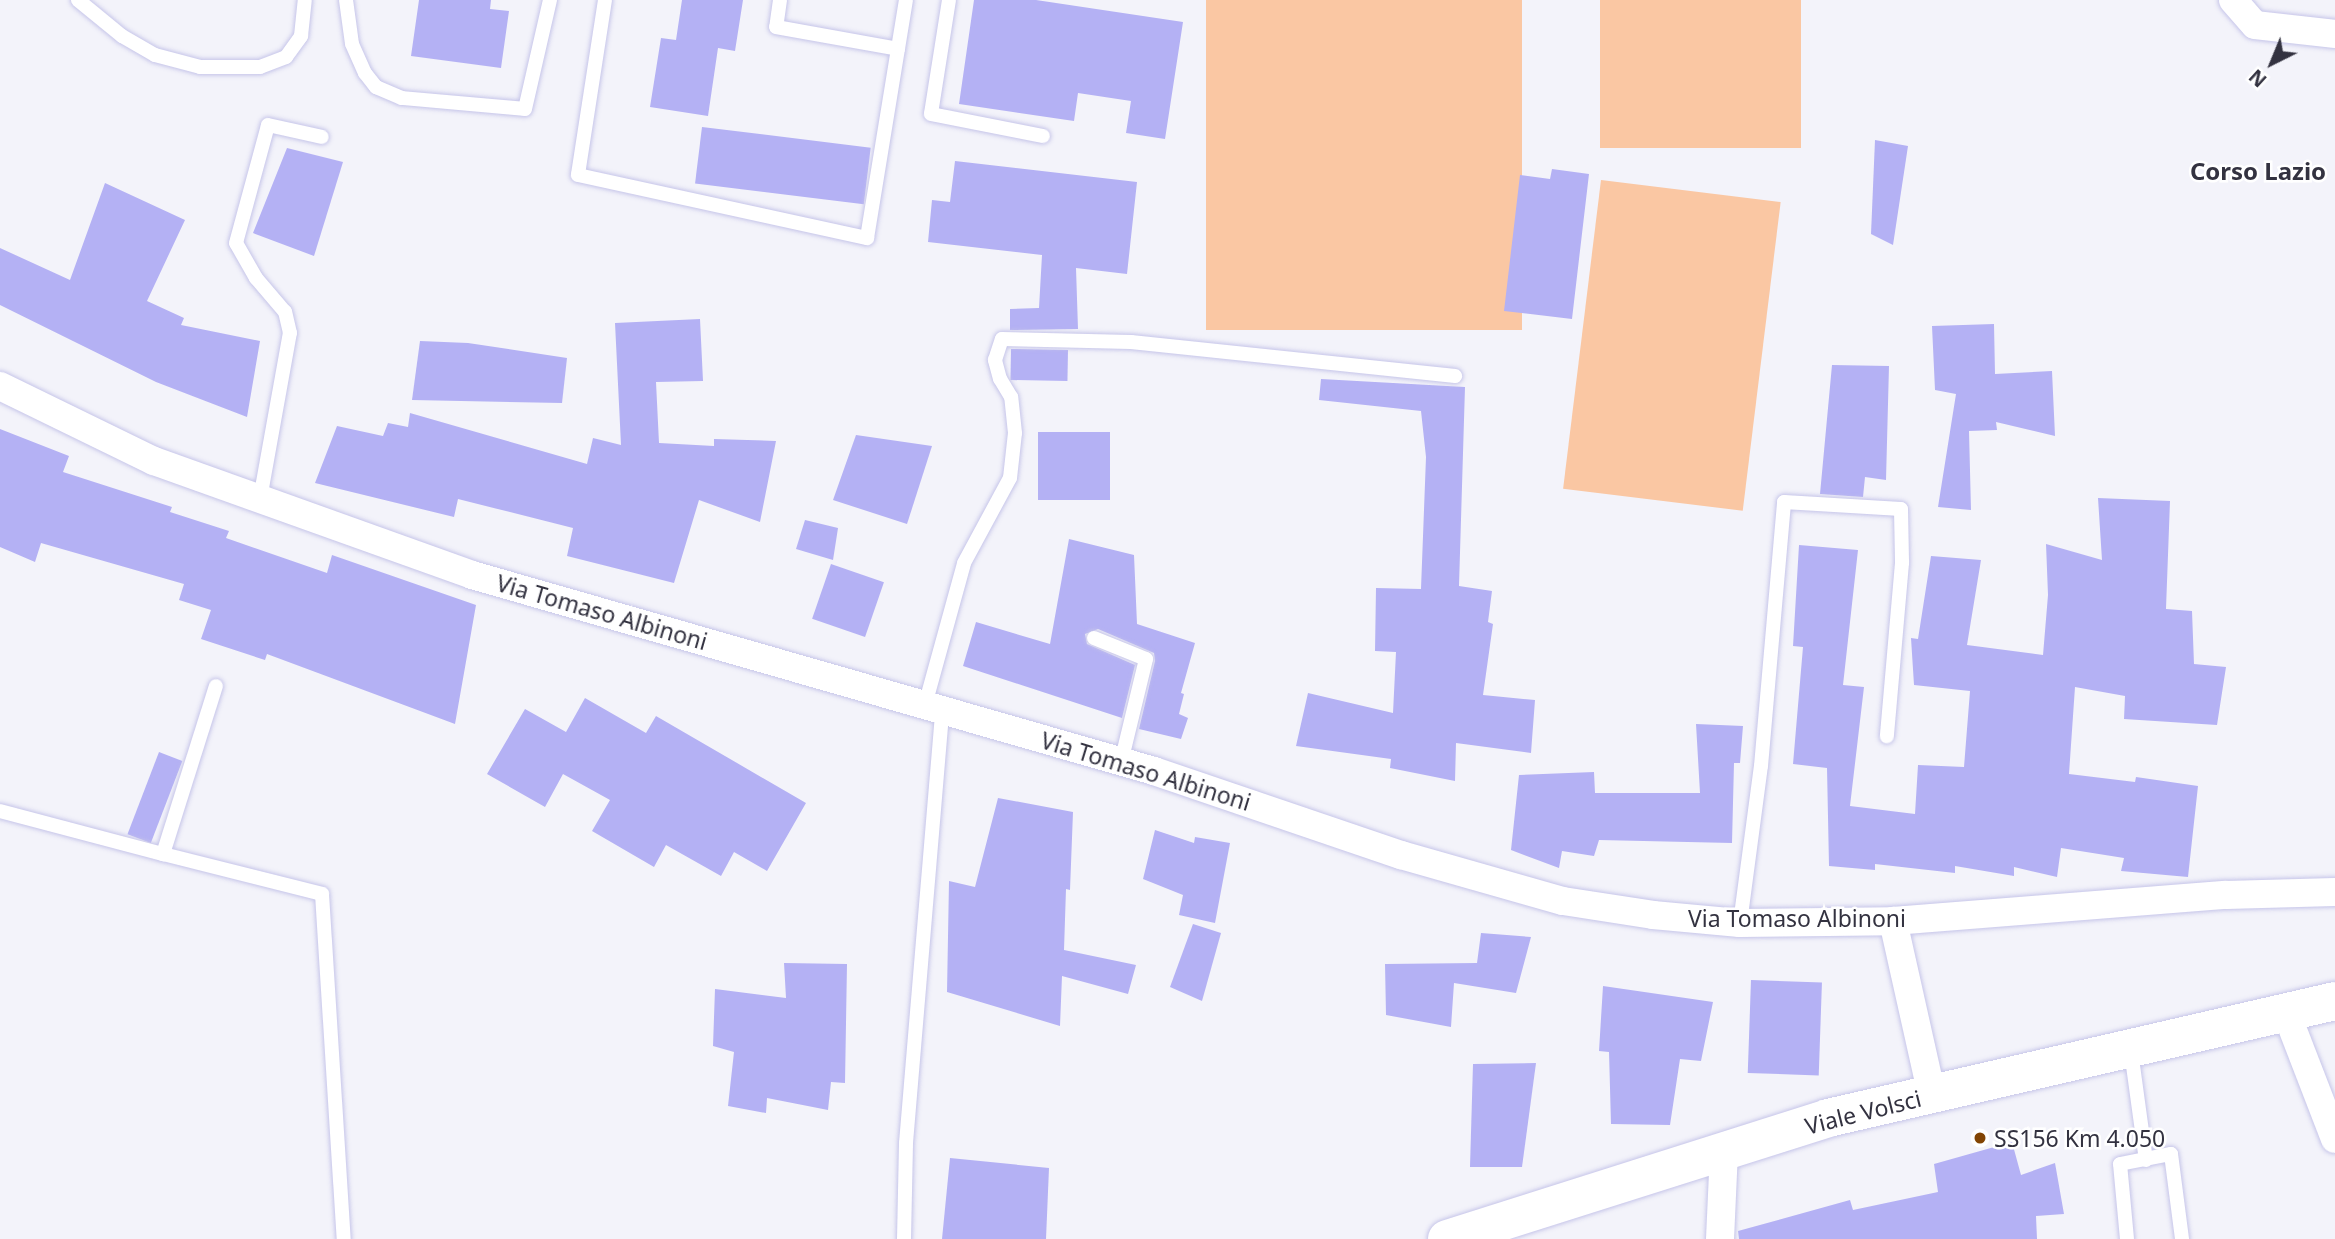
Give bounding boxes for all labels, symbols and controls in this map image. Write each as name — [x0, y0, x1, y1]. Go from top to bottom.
north arrow — [2237, 28, 2307, 98]
text: N — [2243, 64, 2272, 93]
district label: Corso Lazio — [2190, 157, 2326, 185]
street label: Via Tomaso Albinoni — [493, 569, 711, 655]
street label: Via Tomaso Albinoni — [1038, 726, 1254, 816]
street label: Via Tomaso Albinoni — [1688, 904, 1906, 932]
street label: Viale Volsci — [1802, 1084, 1924, 1140]
place label: SS156 Km 4.050 — [1994, 1124, 2165, 1152]
marker: SS156 Km 4.050 — [1972, 1130, 1988, 1146]

